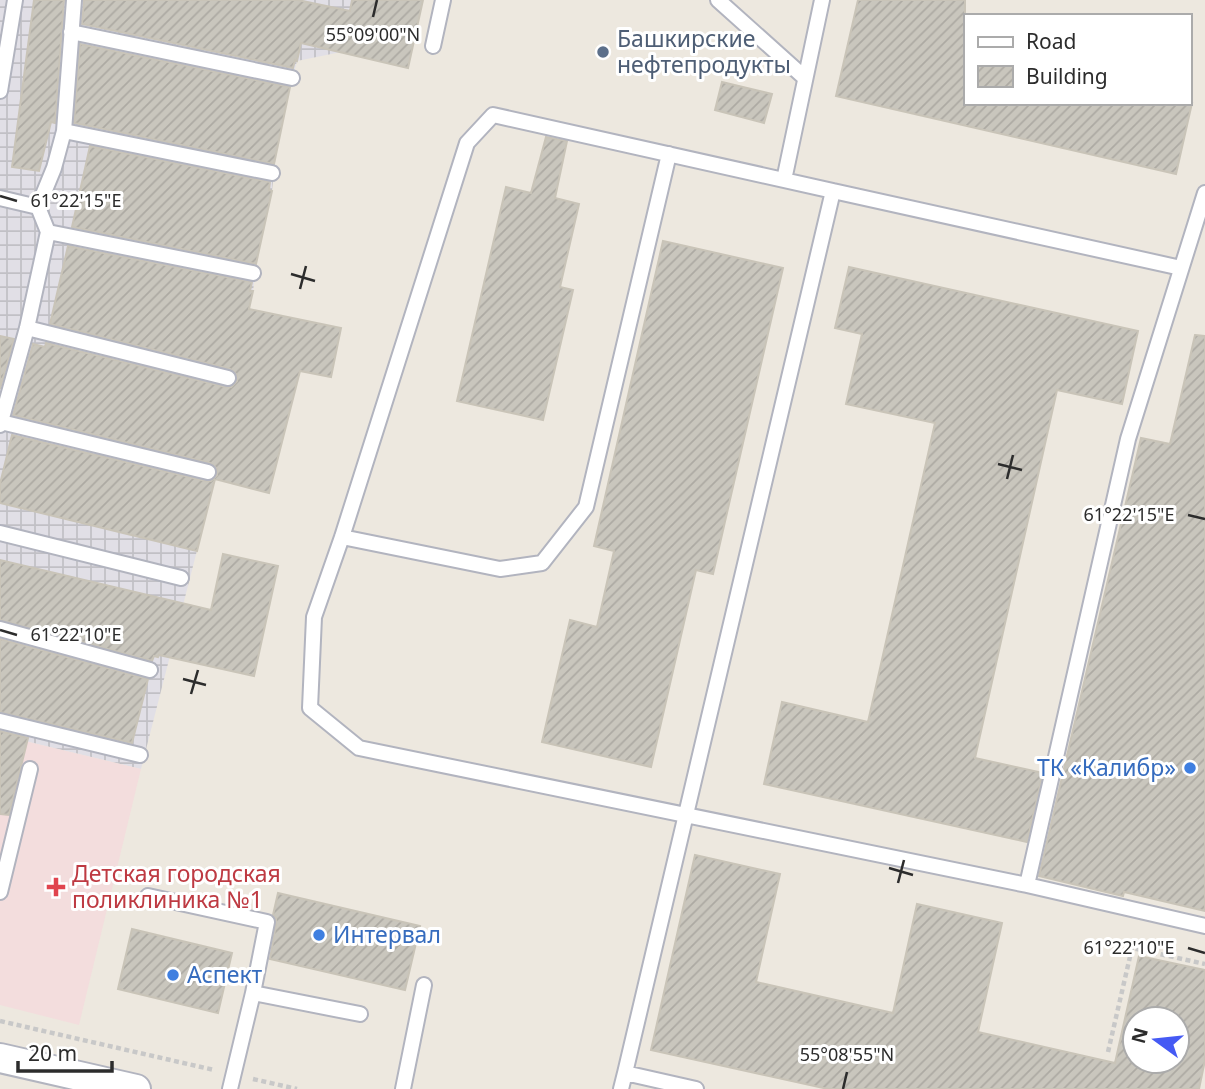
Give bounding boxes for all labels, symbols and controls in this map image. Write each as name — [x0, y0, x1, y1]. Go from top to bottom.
legend — [964, 14, 1191, 105]
text: 55°09'00"N — [326, 22, 420, 46]
place label: Башкирские нефтепродукты — [617, 22, 791, 80]
text: Road — [1026, 27, 1076, 55]
marker: Башкирские нефтепродукты — [595, 44, 611, 60]
text: Building — [1026, 62, 1108, 90]
text: 61°22'15"E — [31, 188, 121, 212]
text: 61°22'15"E — [1084, 502, 1174, 526]
text: 61°22'10"E — [31, 622, 121, 646]
place label: ТК «Калибр» — [1037, 751, 1176, 783]
marker: ТК «Калибр» — [1182, 760, 1198, 776]
place label: Детская городская поликлиника №1 — [72, 857, 281, 915]
marker: Детская городская поликлиника №1 — [46, 877, 66, 897]
place label: Интервал — [333, 918, 441, 950]
marker: Интервал — [311, 927, 327, 943]
text: 61°22'10"E — [1084, 935, 1174, 959]
place label: Аспект — [187, 958, 263, 990]
marker: Аспект — [165, 967, 181, 983]
north arrow — [1121, 1005, 1191, 1075]
text: N — [1125, 1025, 1154, 1046]
scale bar — [18, 1030, 112, 1074]
text: 20 m — [28, 1039, 77, 1067]
text: 55°08'55"N — [800, 1042, 894, 1066]

